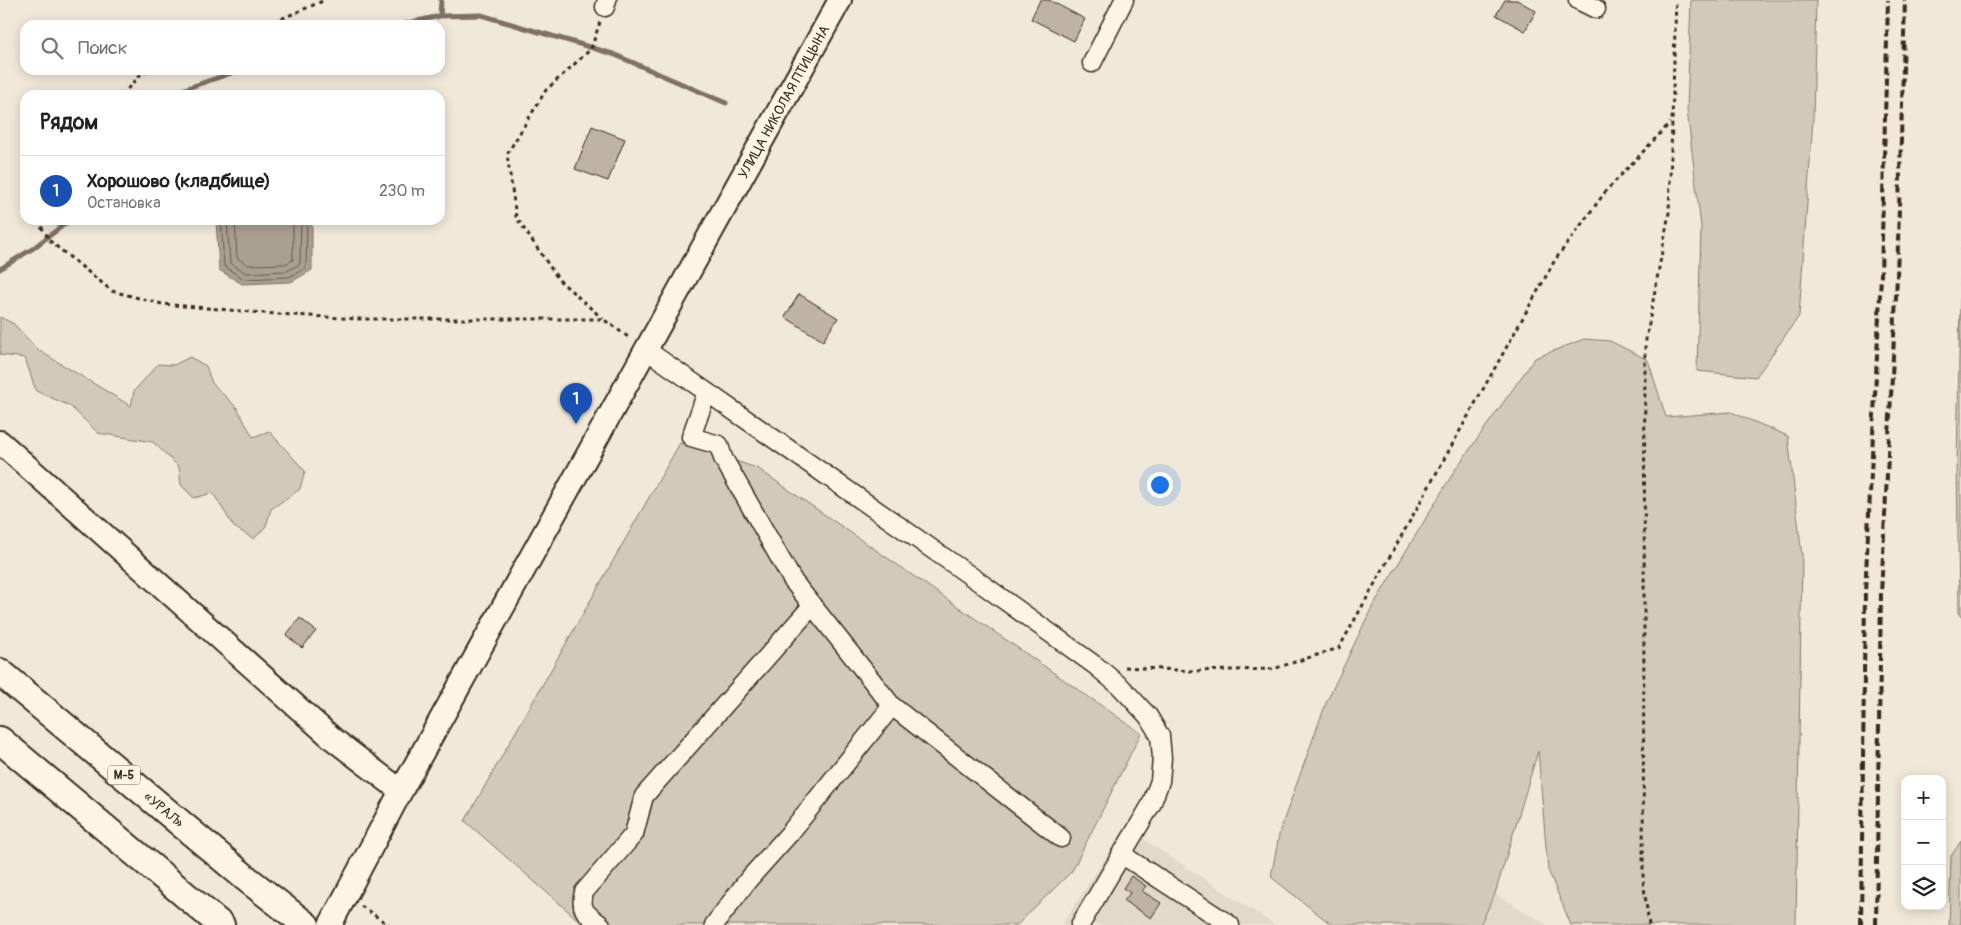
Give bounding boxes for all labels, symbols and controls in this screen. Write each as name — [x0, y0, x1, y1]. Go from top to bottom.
search box — [20, 20, 445, 75]
street label: УЛИЦА НИКОЛАЯ ПТИЦЫНА — [734, 22, 833, 181]
icon: search — [38, 34, 66, 62]
text: Поиск — [78, 36, 128, 60]
text: Рядом — [40, 109, 98, 136]
text: Хорошово (кладбище) — [87, 169, 271, 193]
text: 1 — [53, 181, 59, 201]
text: 230 m — [379, 181, 425, 201]
text: Остановка — [87, 193, 161, 213]
pin: 1 — [560, 383, 592, 424]
your location — [1147, 472, 1173, 498]
road number: М-5 — [108, 766, 140, 784]
map controls — [1901, 775, 1946, 910]
button: + — [1901, 775, 1946, 820]
street label: «УРАЛ» — [141, 788, 187, 831]
button: − — [1901, 820, 1946, 865]
button: layers — [1901, 865, 1946, 910]

